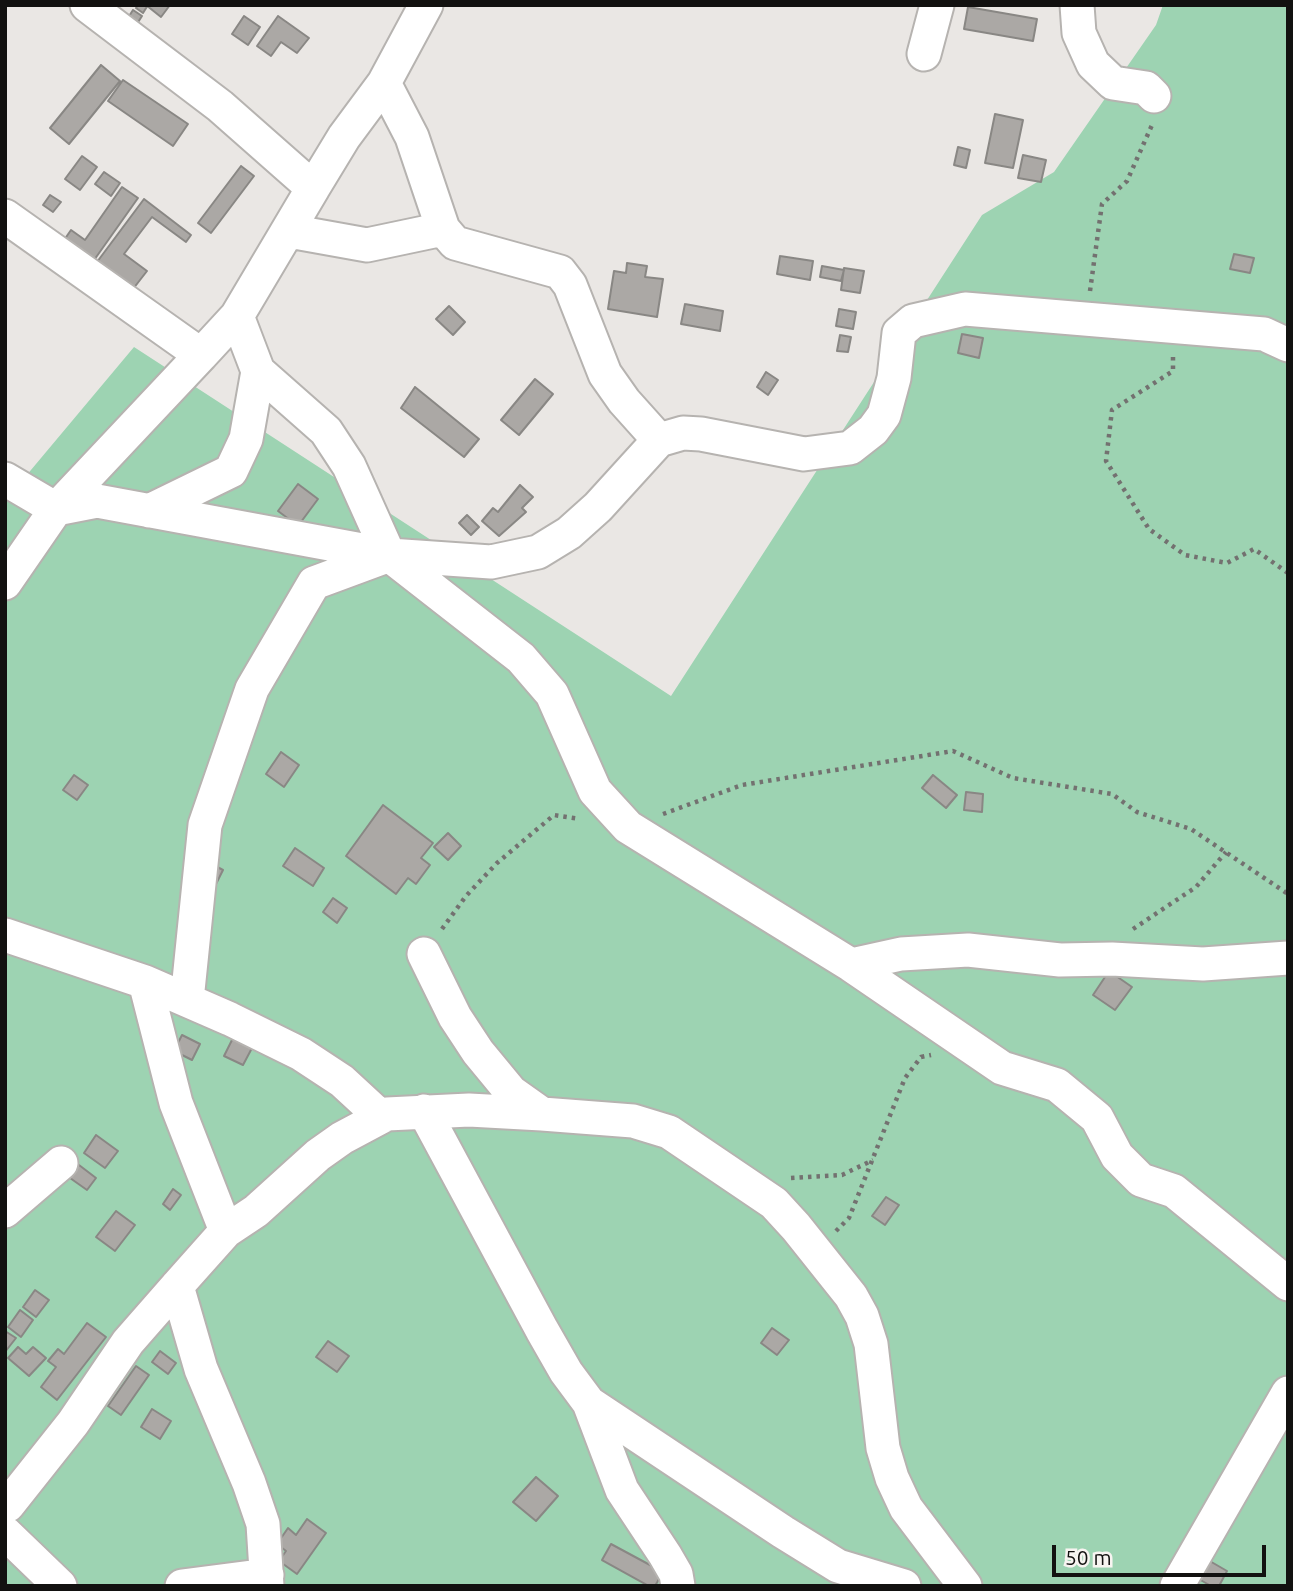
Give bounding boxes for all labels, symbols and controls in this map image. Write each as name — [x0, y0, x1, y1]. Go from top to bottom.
scale bar — [1055, 1532, 1268, 1576]
text: 50 m — [1065, 1545, 1112, 1569]

